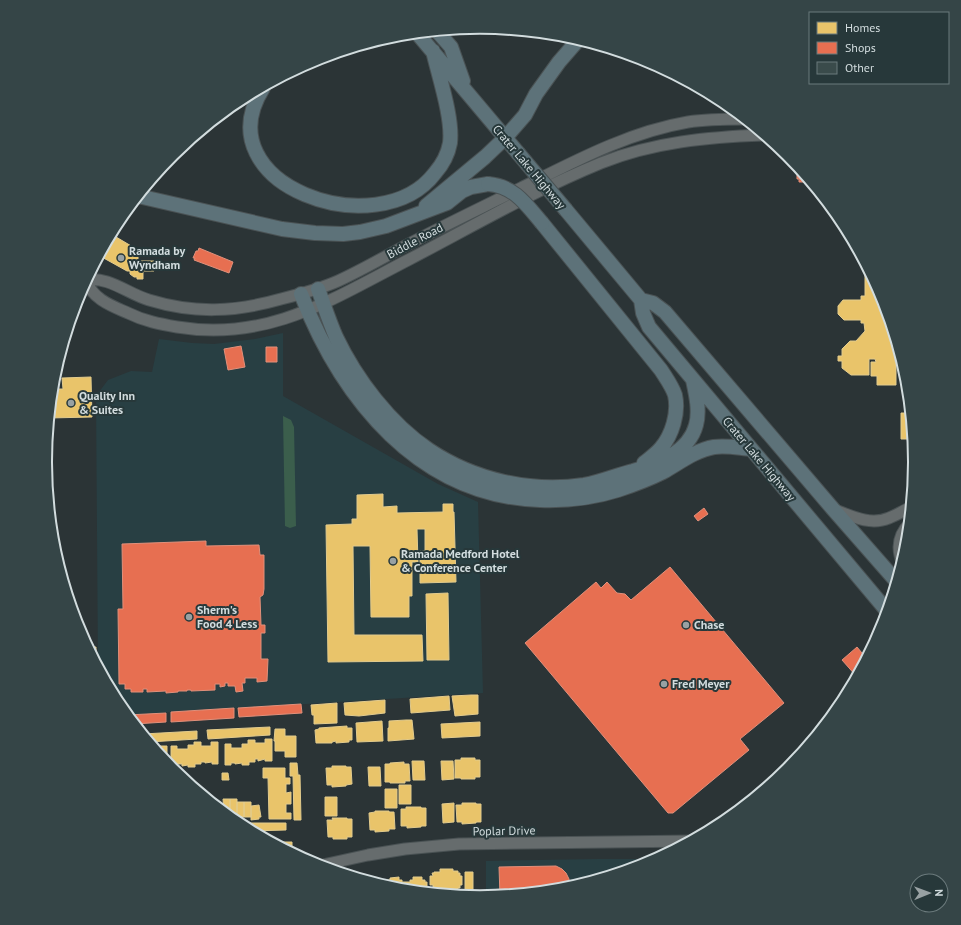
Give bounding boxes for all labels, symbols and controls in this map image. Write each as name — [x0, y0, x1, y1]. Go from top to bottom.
legend — [809, 12, 949, 84]
text: Homes — [845, 20, 880, 35]
text: Shops — [845, 40, 876, 55]
text: Other — [845, 60, 874, 75]
street label: Crater Lake Highway — [490, 121, 569, 212]
street label: Biddle Road — [384, 220, 445, 262]
place label: Ramada by Wyndham — [129, 243, 186, 272]
marker: Ramada by Wyndham — [116, 253, 126, 263]
place label: Quality Inn & Suites — [79, 388, 135, 417]
marker: Quality Inn & Suites — [66, 398, 76, 408]
street label: Crater Lake Highway — [720, 413, 799, 504]
place label: Ramada Medford Hotel & Conference Center — [401, 546, 520, 575]
marker: Ramada Medford Hotel & Conference Center — [388, 556, 398, 566]
place label: Sherm's Food 4 Less — [197, 602, 257, 631]
marker: Sherm's Food 4 Less — [184, 612, 194, 622]
place label: Chase — [694, 617, 724, 632]
marker: Chase — [681, 620, 691, 630]
place label: Fred Meyer — [672, 676, 730, 691]
marker: Fred Meyer — [659, 679, 669, 689]
street label: Poplar Drive — [472, 822, 536, 839]
north arrow — [909, 873, 949, 913]
text: N — [932, 889, 946, 897]

